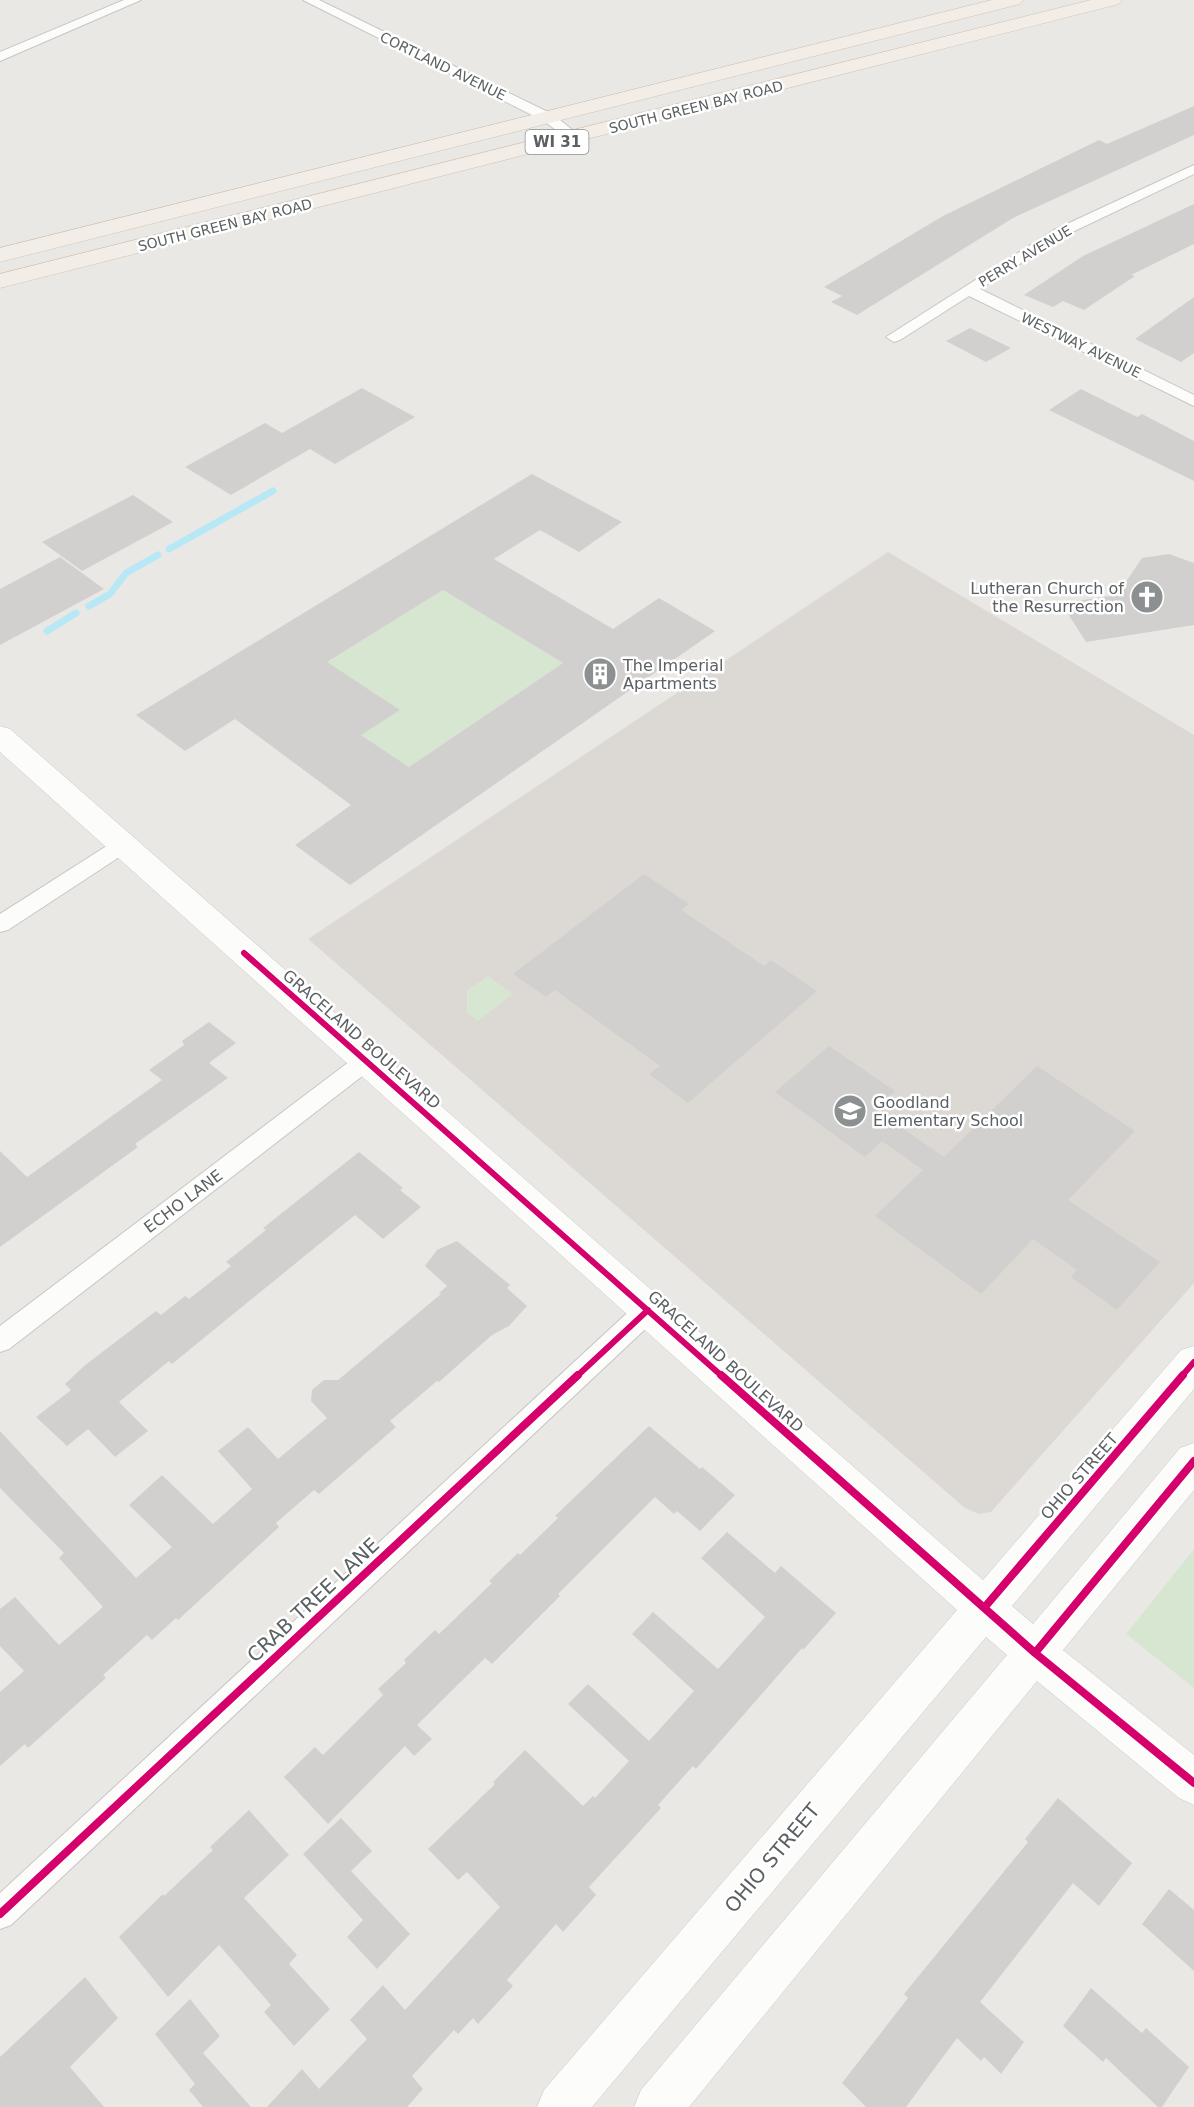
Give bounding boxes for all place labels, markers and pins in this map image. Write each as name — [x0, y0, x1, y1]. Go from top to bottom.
place label: Lutheran Church of the Resurrection — [970, 579, 1124, 616]
church icon: Lutheran Church of the Resurrection — [1129, 579, 1165, 615]
building icon: The Imperial Apartments — [582, 656, 618, 692]
place label: The Imperial Apartments — [622, 656, 723, 693]
school or university icon: Goodland Elementary School — [832, 1093, 868, 1129]
place label: Goodland Elementary School — [873, 1093, 1023, 1130]

